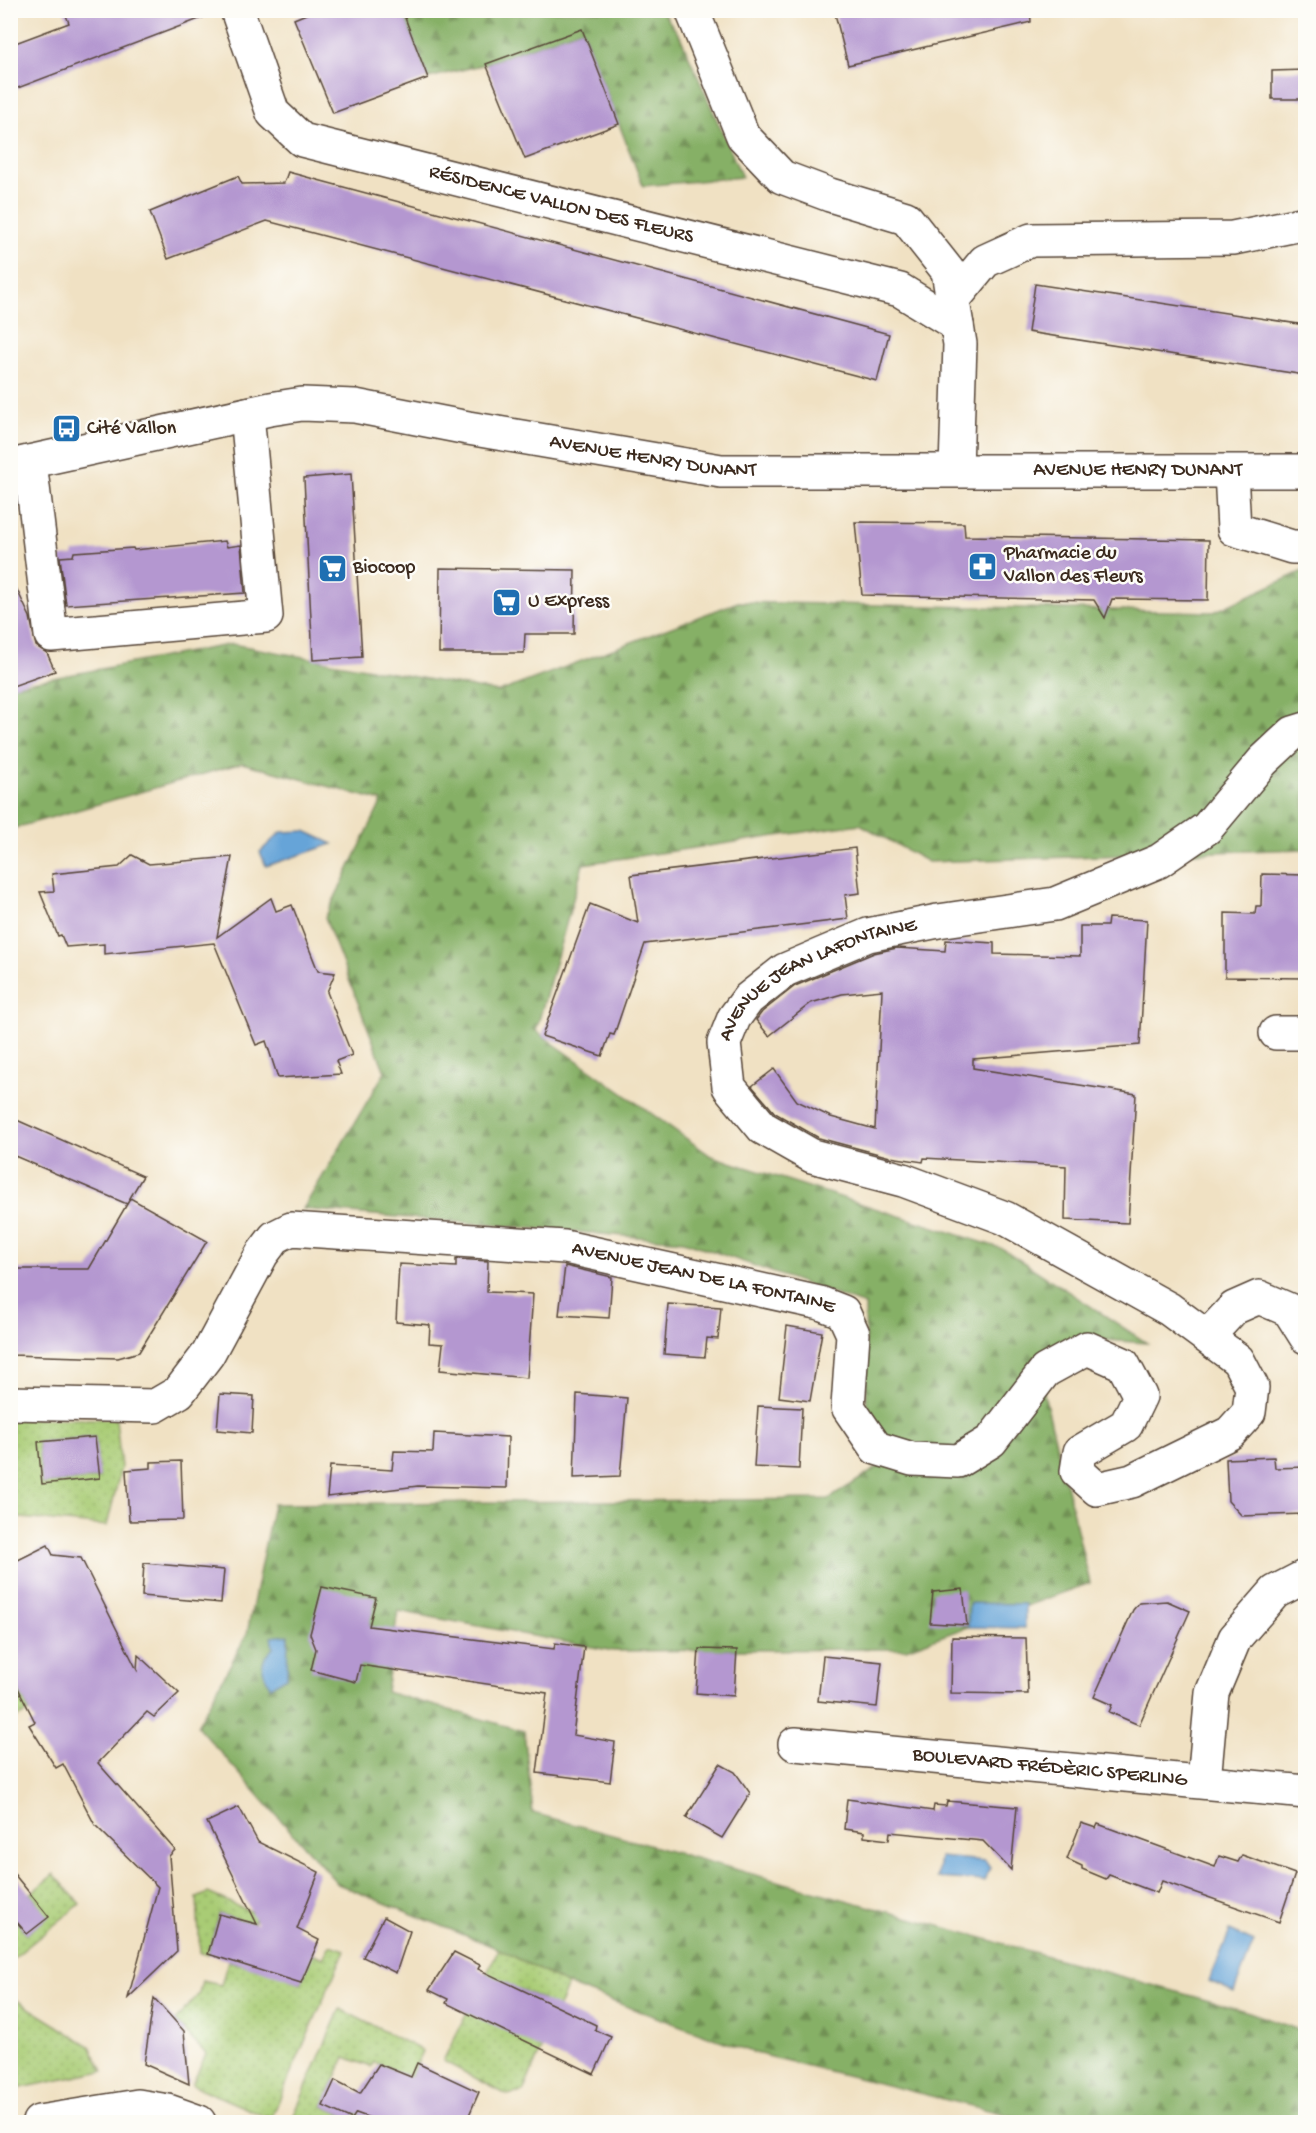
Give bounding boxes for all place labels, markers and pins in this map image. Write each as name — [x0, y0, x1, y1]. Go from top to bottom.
bus stop icon: Cité Vallon — [50, 413, 82, 445]
place label: Cité Vallon — [87, 418, 177, 441]
place label: Pharmacie du Vallon des Fleurs — [1003, 543, 1143, 589]
pharmacy icon: Pharmacie du Vallon des Fleurs — [967, 550, 999, 582]
supermarket icon: Biocoop — [316, 552, 348, 584]
place label: Biocoop — [352, 557, 416, 580]
supermarket icon: U Express — [491, 586, 523, 618]
place label: U Express — [528, 591, 610, 614]

